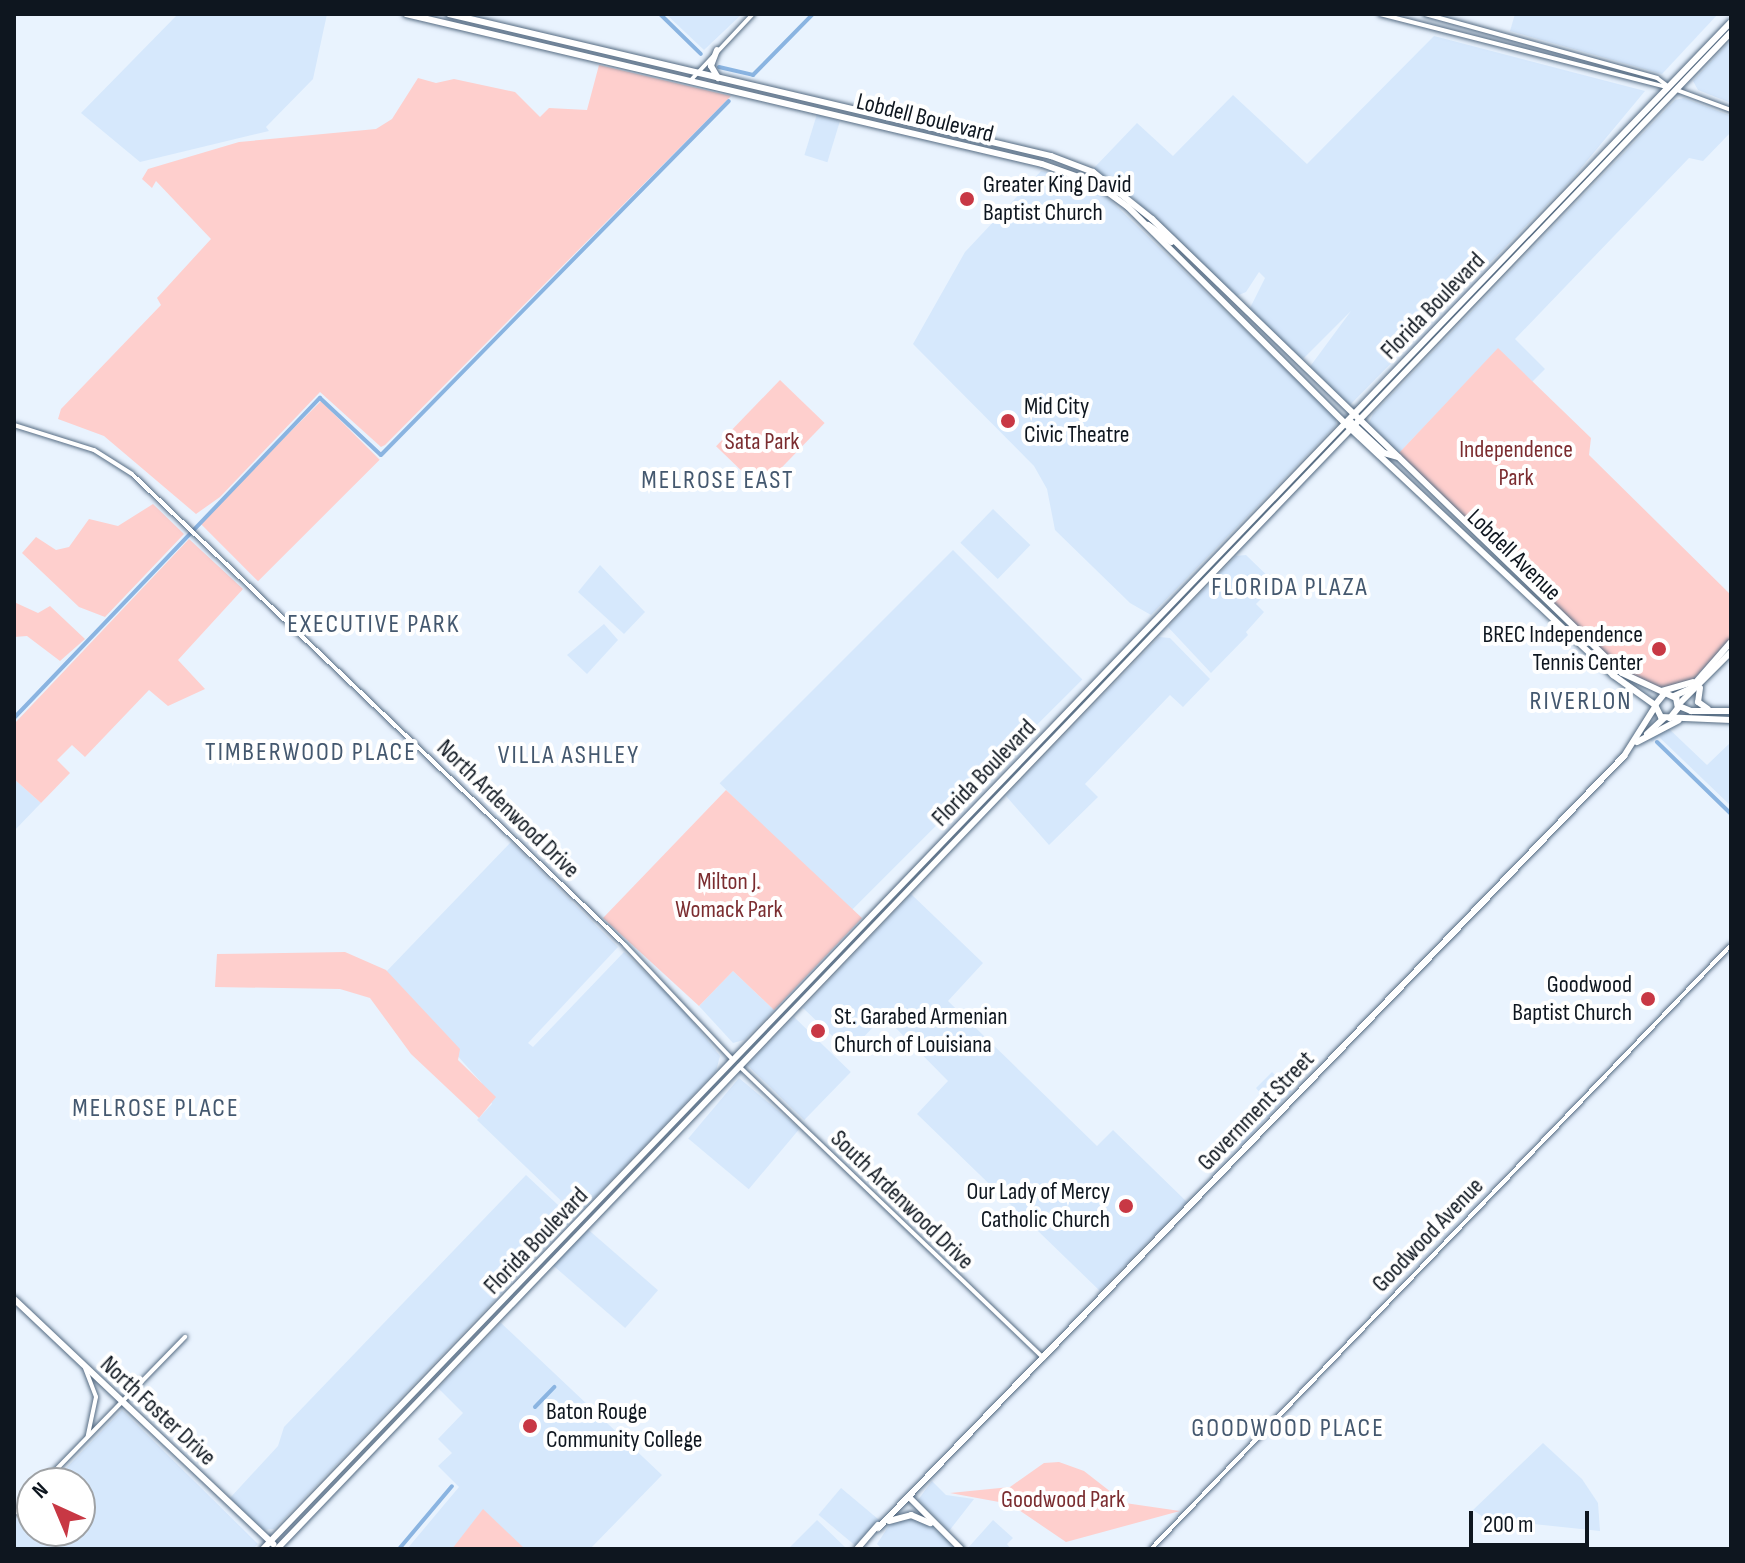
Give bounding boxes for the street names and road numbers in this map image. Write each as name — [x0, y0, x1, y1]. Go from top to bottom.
street label: Lobdell Boulevard — [853, 87, 997, 149]
street label: Florida Boulevard — [1375, 247, 1491, 365]
street label: Lobdell Avenue — [1461, 503, 1567, 607]
street label: Florida Boulevard — [926, 714, 1042, 832]
street label: North Ardenwood Drive — [431, 734, 585, 884]
street label: Government Street — [1192, 1045, 1320, 1177]
street label: South Ardenwood Drive — [824, 1124, 980, 1276]
street label: Goodwood Avenue — [1366, 1172, 1490, 1298]
street label: Florida Boulevard — [478, 1182, 594, 1300]
street label: North Foster Drive — [94, 1350, 222, 1472]

